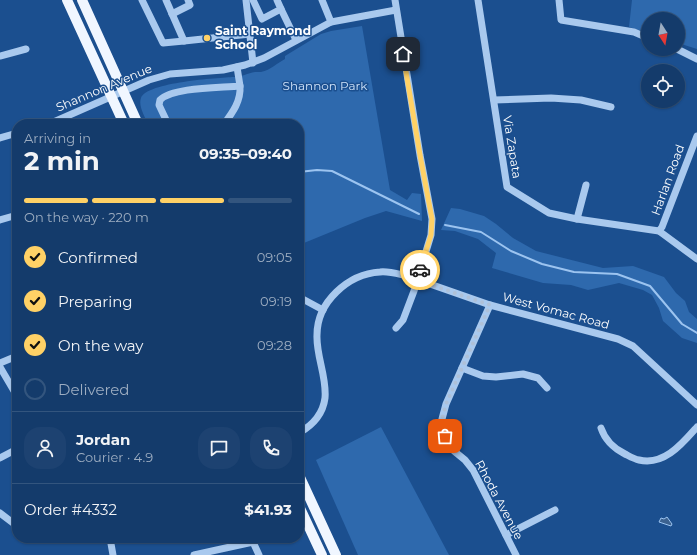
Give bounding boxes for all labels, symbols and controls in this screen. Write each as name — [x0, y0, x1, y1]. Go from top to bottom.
north arrow — [641, 12, 685, 56]
map controls — [641, 12, 685, 108]
place label: Saint Raymond School — [215, 23, 311, 52]
marker: Saint Raymond School — [202, 33, 212, 43]
pin — [386, 37, 420, 71]
icon: home — [392, 43, 414, 65]
street label: Shannon Avenue — [54, 61, 154, 115]
button: locate — [641, 64, 685, 108]
park label: Shannon Park — [283, 78, 368, 93]
street label: Via Zapata — [500, 114, 525, 179]
text: Arriving in — [24, 130, 91, 146]
street label: Harlan Road — [648, 142, 687, 217]
text: 09:35–09:40 — [199, 144, 292, 163]
text: 2 min — [24, 145, 100, 177]
text: On the way · 220 m — [24, 209, 149, 225]
icon: check — [24, 246, 46, 268]
text: Confirmed — [58, 248, 138, 267]
text: 09:05 — [257, 249, 292, 265]
courier — [400, 250, 440, 290]
icon: car — [409, 259, 431, 281]
street label: West Vomac Road — [501, 289, 611, 332]
icon: check — [24, 290, 46, 312]
text: Preparing — [58, 292, 133, 311]
text: 09:19 — [260, 293, 292, 309]
icon: check — [24, 334, 46, 356]
text: On the way — [58, 336, 143, 355]
text: 09:28 — [257, 337, 292, 353]
text: Delivered — [58, 380, 130, 399]
pin — [428, 419, 462, 453]
icon: bag — [434, 425, 456, 447]
button: person — [24, 427, 66, 469]
button: chat — [198, 427, 240, 469]
button: phone — [250, 427, 292, 469]
text: Jordan — [76, 430, 130, 449]
text: Courier · 4.9 — [76, 449, 153, 465]
street label: Rhoda Avenue — [472, 457, 527, 542]
text: Order #4332 — [24, 500, 117, 519]
text: $41.93 — [244, 500, 292, 519]

